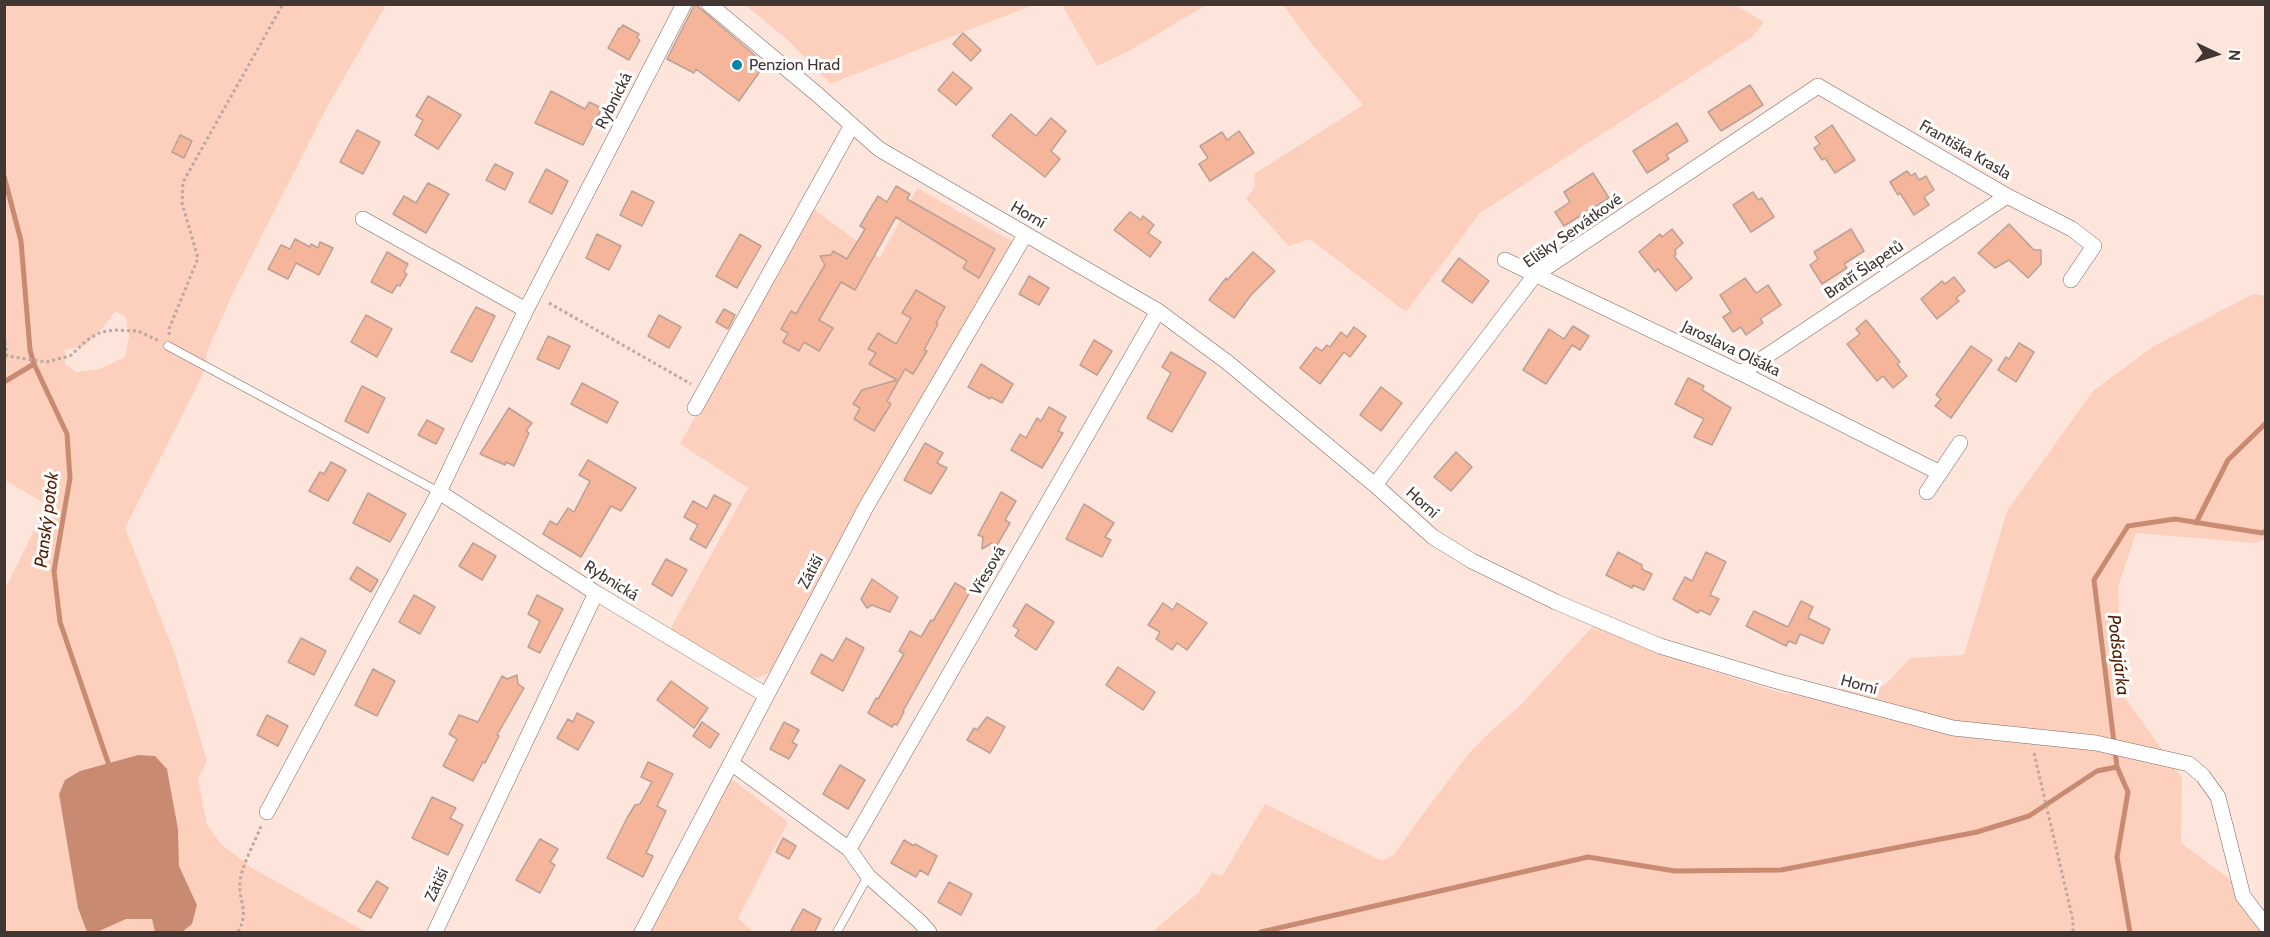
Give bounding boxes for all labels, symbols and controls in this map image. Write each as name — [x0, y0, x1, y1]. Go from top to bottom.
north arrow — [2186, 24, 2246, 84]
text: N — [2225, 49, 2244, 62]
place label: Penzion Hrad — [749, 55, 840, 75]
marker: Penzion Hrad — [730, 58, 744, 72]
street label: Rybnická — [592, 70, 636, 132]
street label: Františka Krasla — [1916, 116, 2014, 184]
street label: Elišky Servátkové — [1520, 190, 1626, 272]
street label: Horní — [1007, 197, 1049, 233]
street label: Bratří Šlapetů — [1821, 237, 1907, 303]
street label: Jaroslava Olšáka — [1679, 317, 1783, 381]
water label: Panský potok — [30, 471, 64, 569]
street label: Horní — [1402, 483, 1442, 523]
street label: Vřesová — [966, 543, 1010, 599]
street label: Zátiší — [794, 552, 828, 592]
street label: Rybnická — [580, 557, 642, 605]
water label: Podšajárka — [2102, 613, 2134, 697]
street label: Horní — [1839, 671, 1879, 699]
street label: Zátiší — [421, 865, 453, 905]

